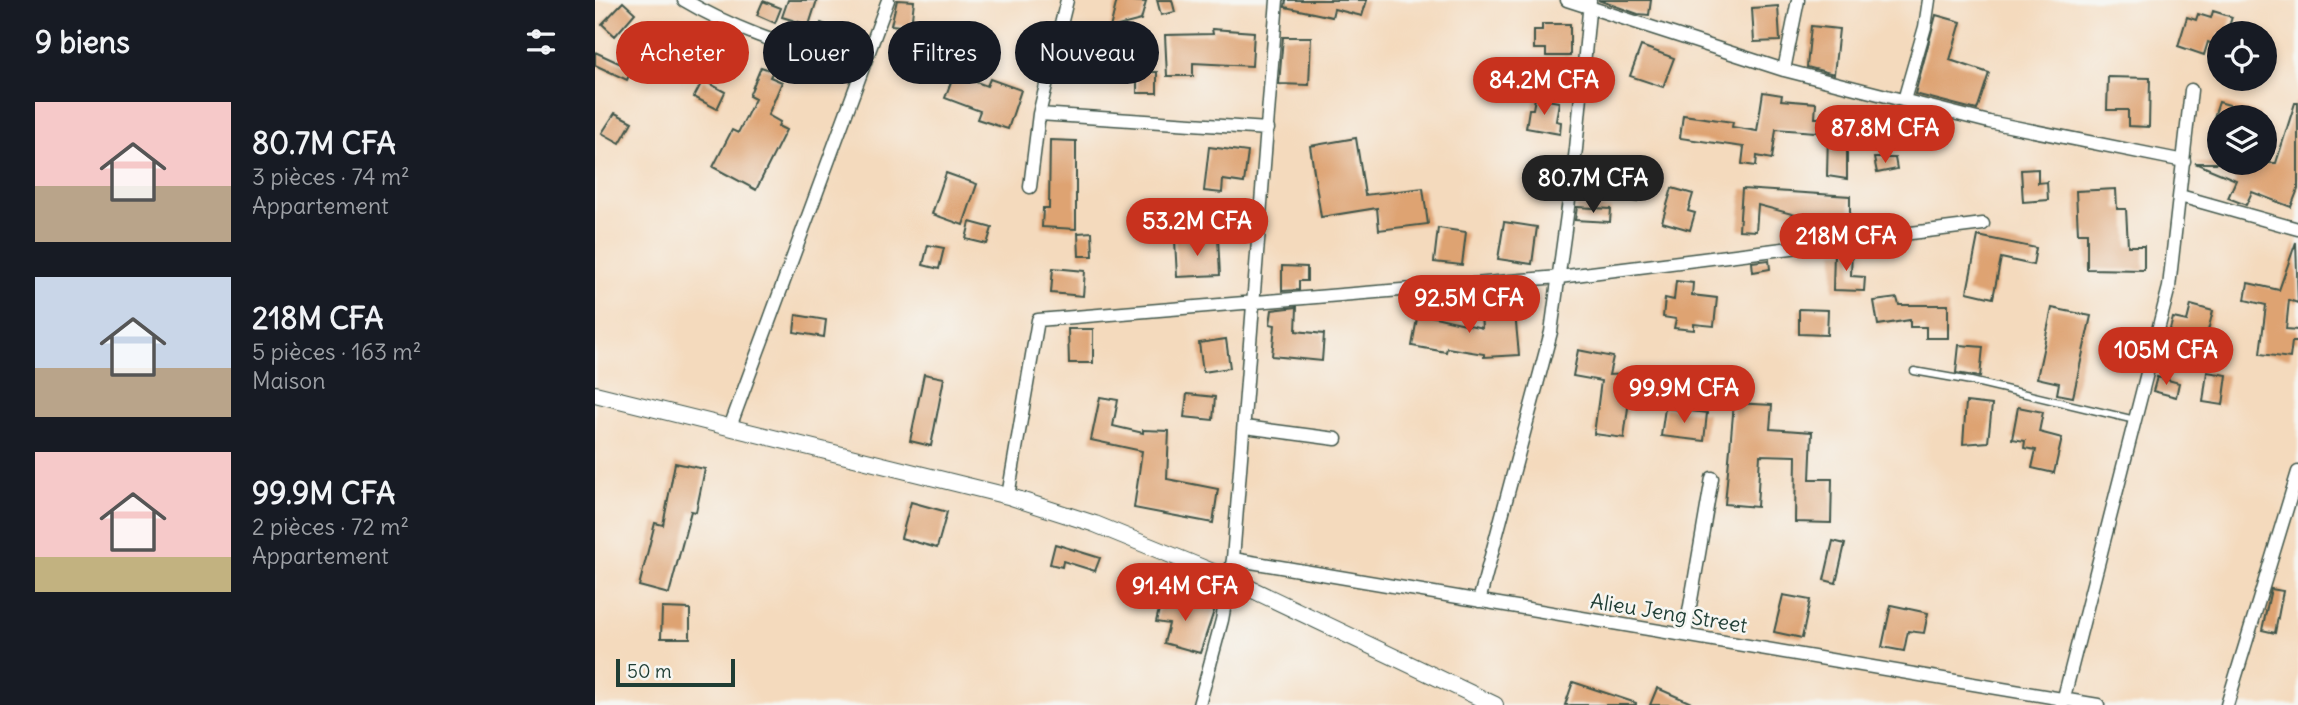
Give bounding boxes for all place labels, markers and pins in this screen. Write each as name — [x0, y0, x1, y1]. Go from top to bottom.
pin: 84.2M CFA — [1464, 58, 1624, 117]
pin: 87.8M CFA — [1805, 106, 1965, 165]
pin: 80.7M CFA — [1513, 156, 1673, 215]
pin: 53.2M CFA — [1117, 198, 1277, 258]
pin: 218M CFA — [1774, 214, 1918, 273]
pin: 92.5M CFA — [1389, 276, 1549, 335]
pin: 105M CFA — [2094, 328, 2238, 387]
pin: 99.9M CFA — [1604, 366, 1764, 425]
pin: 91.4M CFA — [1105, 564, 1265, 623]

